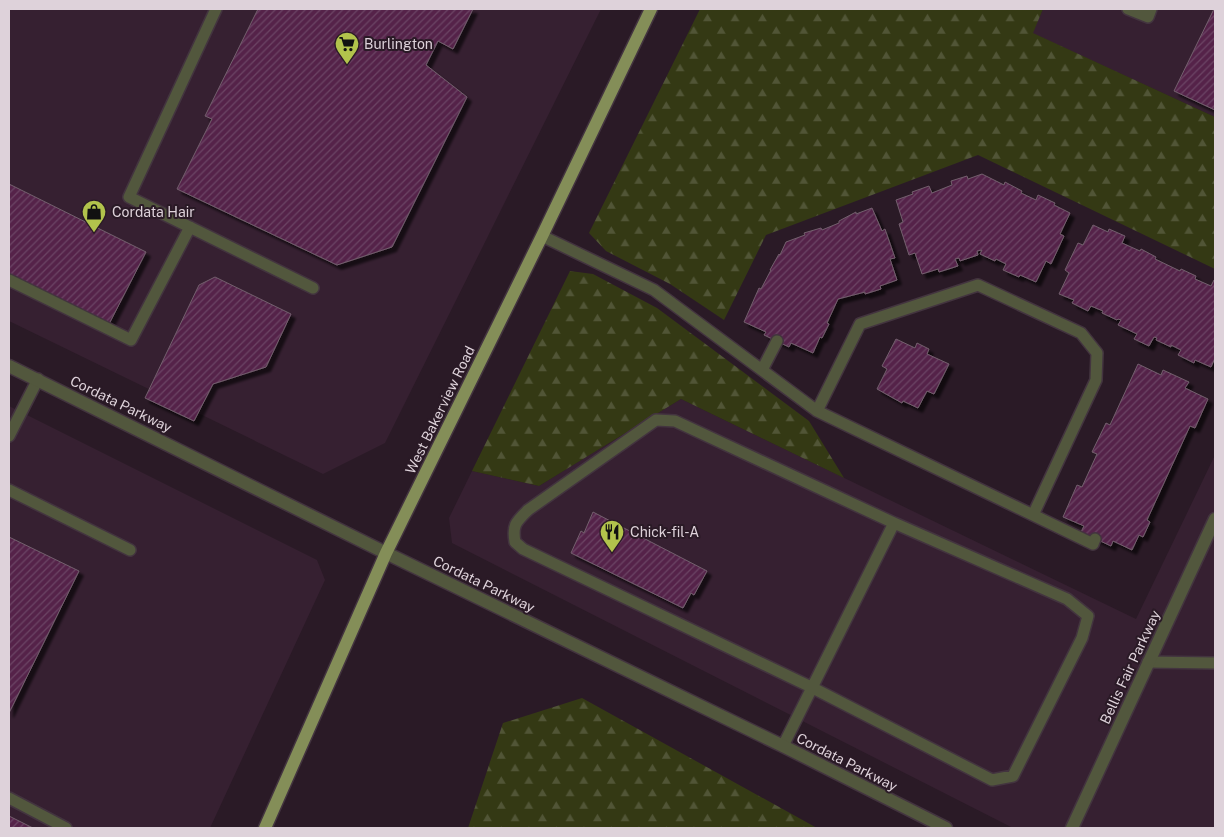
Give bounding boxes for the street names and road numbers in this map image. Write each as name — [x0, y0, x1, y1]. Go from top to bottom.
street label: West Bakerview Road — [402, 343, 478, 477]
street label: Cordata Parkway — [68, 372, 175, 436]
street label: Cordata Parkway — [431, 552, 538, 616]
street label: Bellis Fair Parkway — [1097, 607, 1164, 726]
street label: Cordata Parkway — [794, 730, 901, 795]

